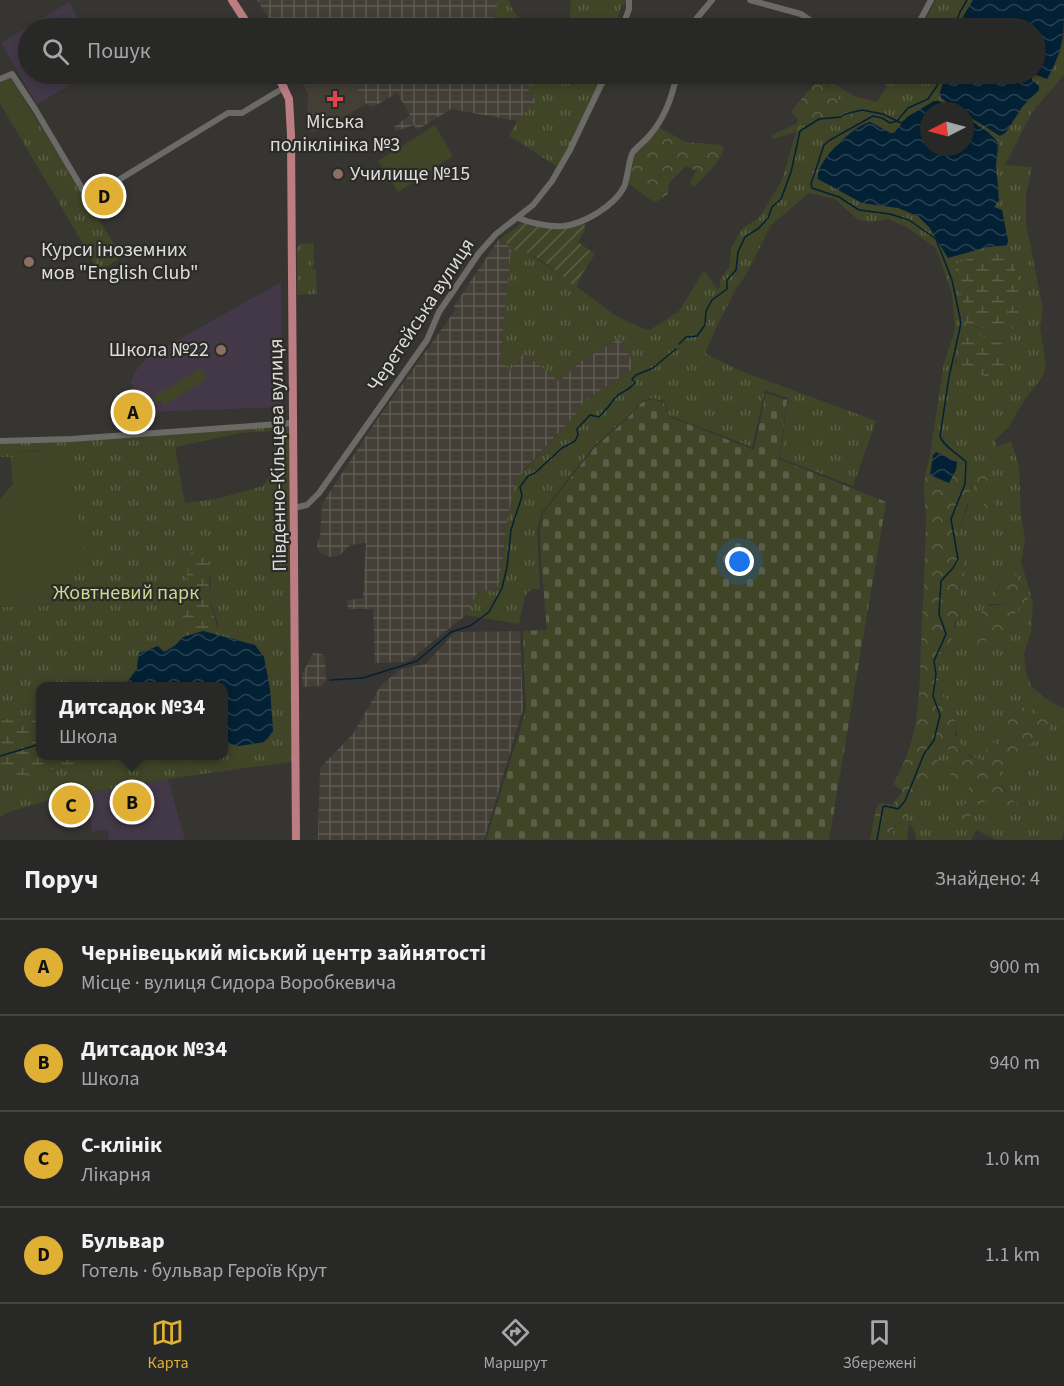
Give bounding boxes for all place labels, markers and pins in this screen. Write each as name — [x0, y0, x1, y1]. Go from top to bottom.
marker: Міська поліклініка №3 — [326, 90, 344, 108]
place label: Міська поліклініка №3 — [270, 108, 400, 159]
place label: Училище №15 — [350, 160, 470, 188]
marker: Училище №15 — [331, 167, 345, 181]
pin: D — [84, 174, 124, 218]
place label: Курси іноземних мов "English Club" — [41, 236, 198, 287]
marker: Курси іноземних мов "English Club" — [22, 255, 36, 269]
place label: Школа №22 — [109, 336, 209, 364]
marker: Школа №22 — [214, 343, 228, 357]
pin: A — [114, 390, 152, 434]
pin: B — [112, 780, 152, 824]
pin: C — [52, 782, 90, 828]

